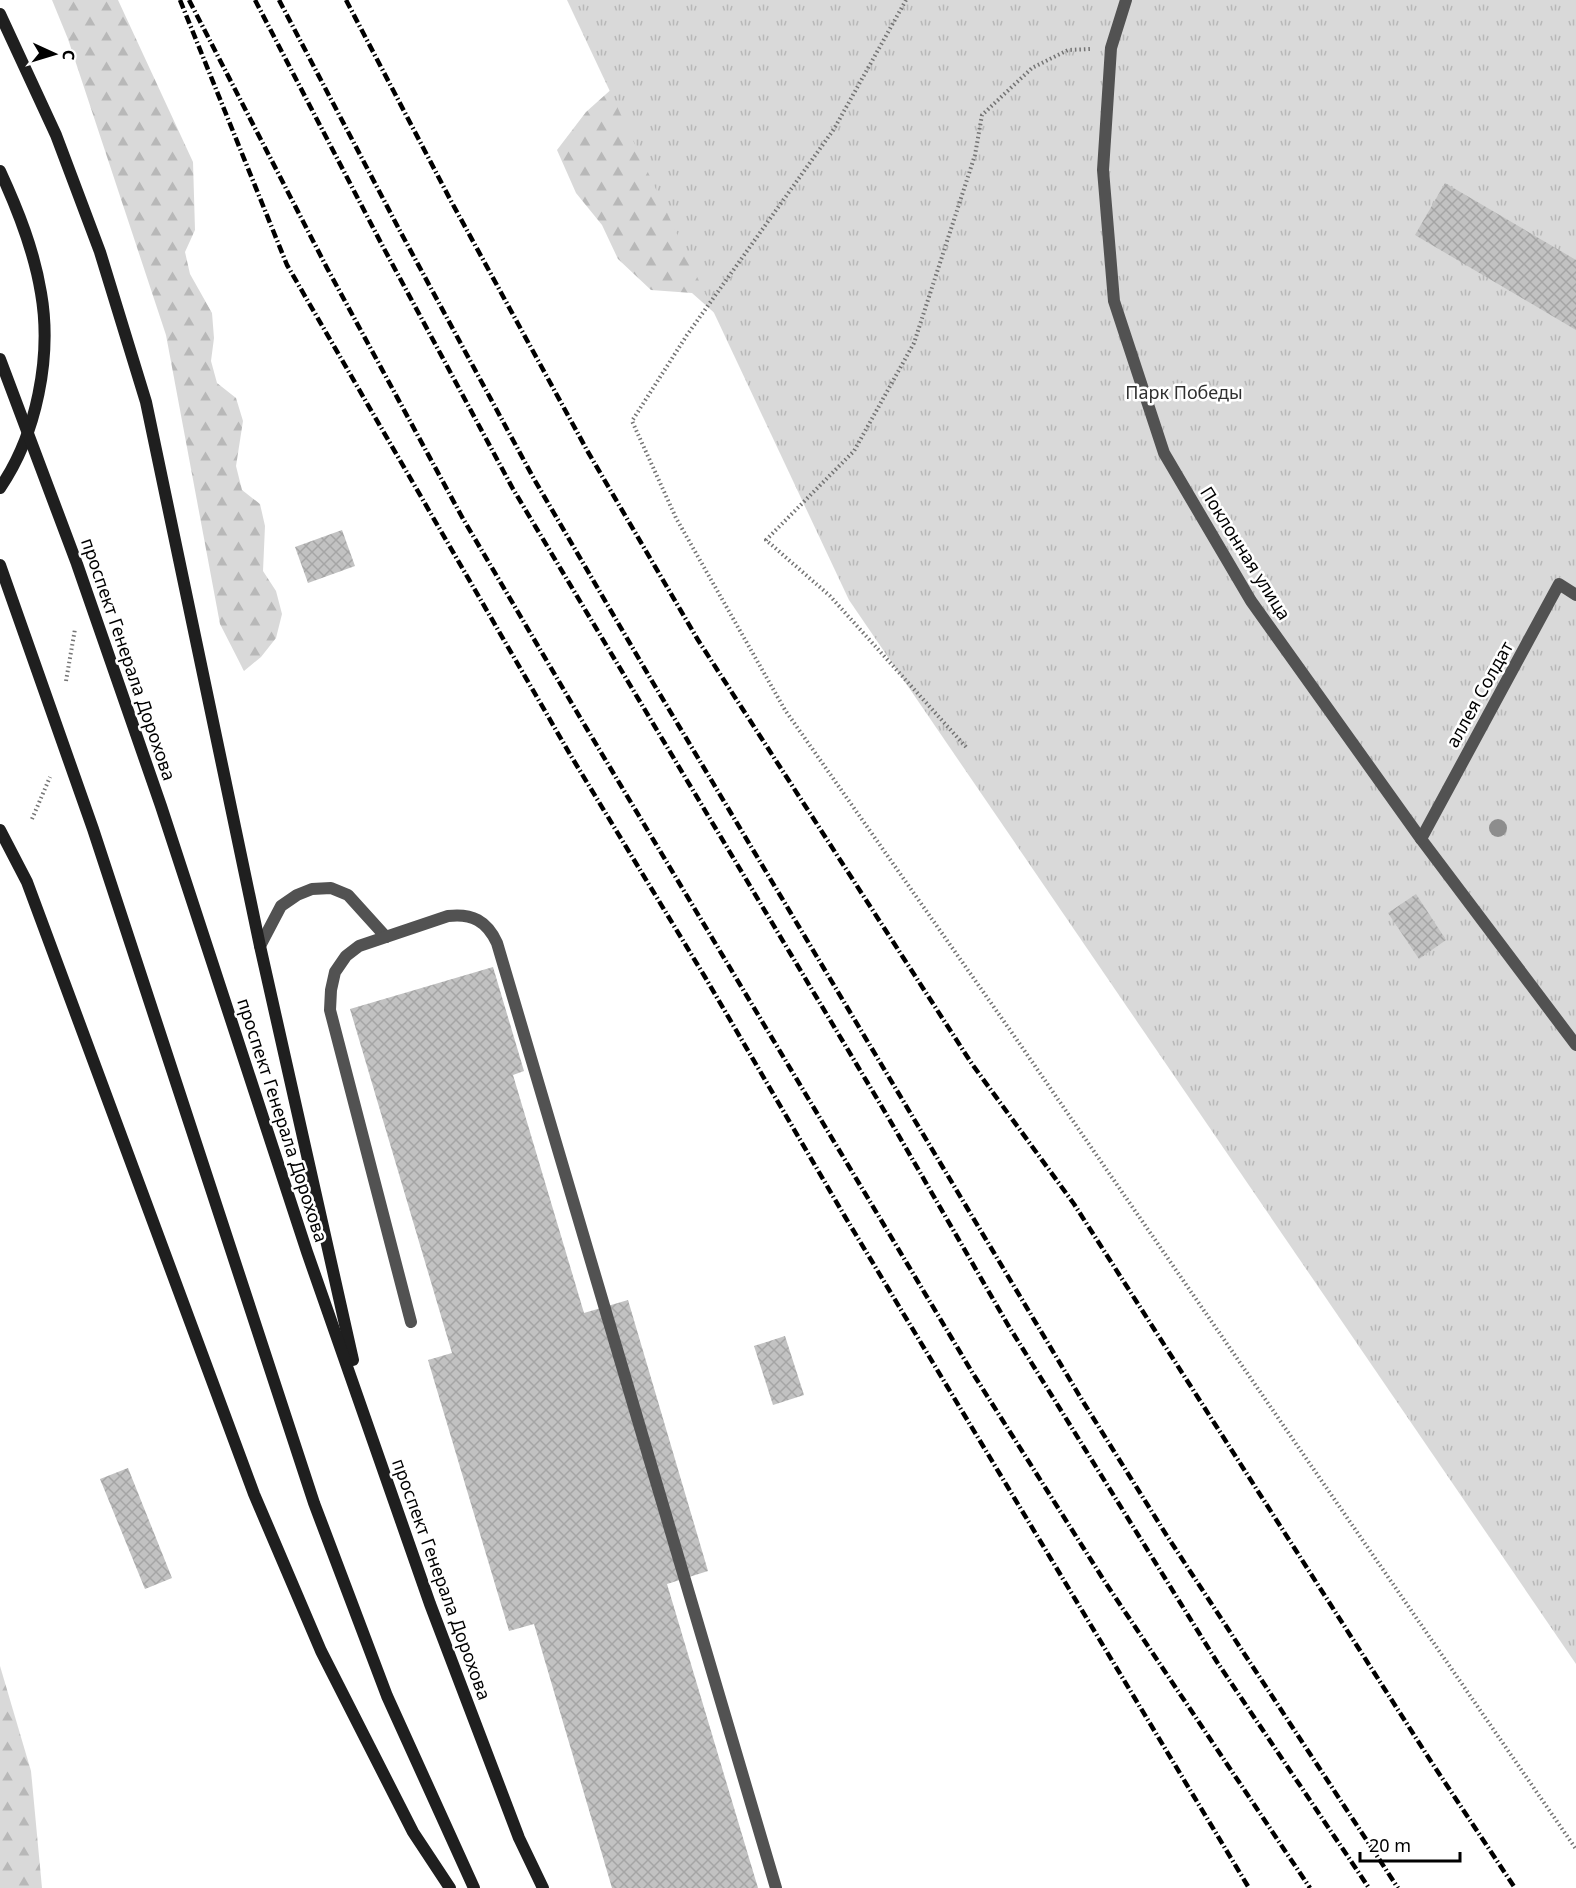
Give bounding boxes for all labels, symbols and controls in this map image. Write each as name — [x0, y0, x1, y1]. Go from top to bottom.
north arrow — [24, 24, 84, 84]
text: С — [58, 49, 80, 61]
park label: Парк Победы — [1125, 380, 1243, 404]
street label: Поклонная улица — [1195, 482, 1297, 624]
street label: проспект Генерала Дорохова — [76, 534, 182, 784]
street label: аллея Солдат — [1440, 636, 1518, 751]
street label: проспект Генерала Дорохова — [232, 995, 334, 1245]
street label: проспект Генерала Дорохова — [387, 1455, 497, 1703]
scale bar — [1360, 1825, 1460, 1863]
text: 20 m — [1369, 1833, 1411, 1857]

